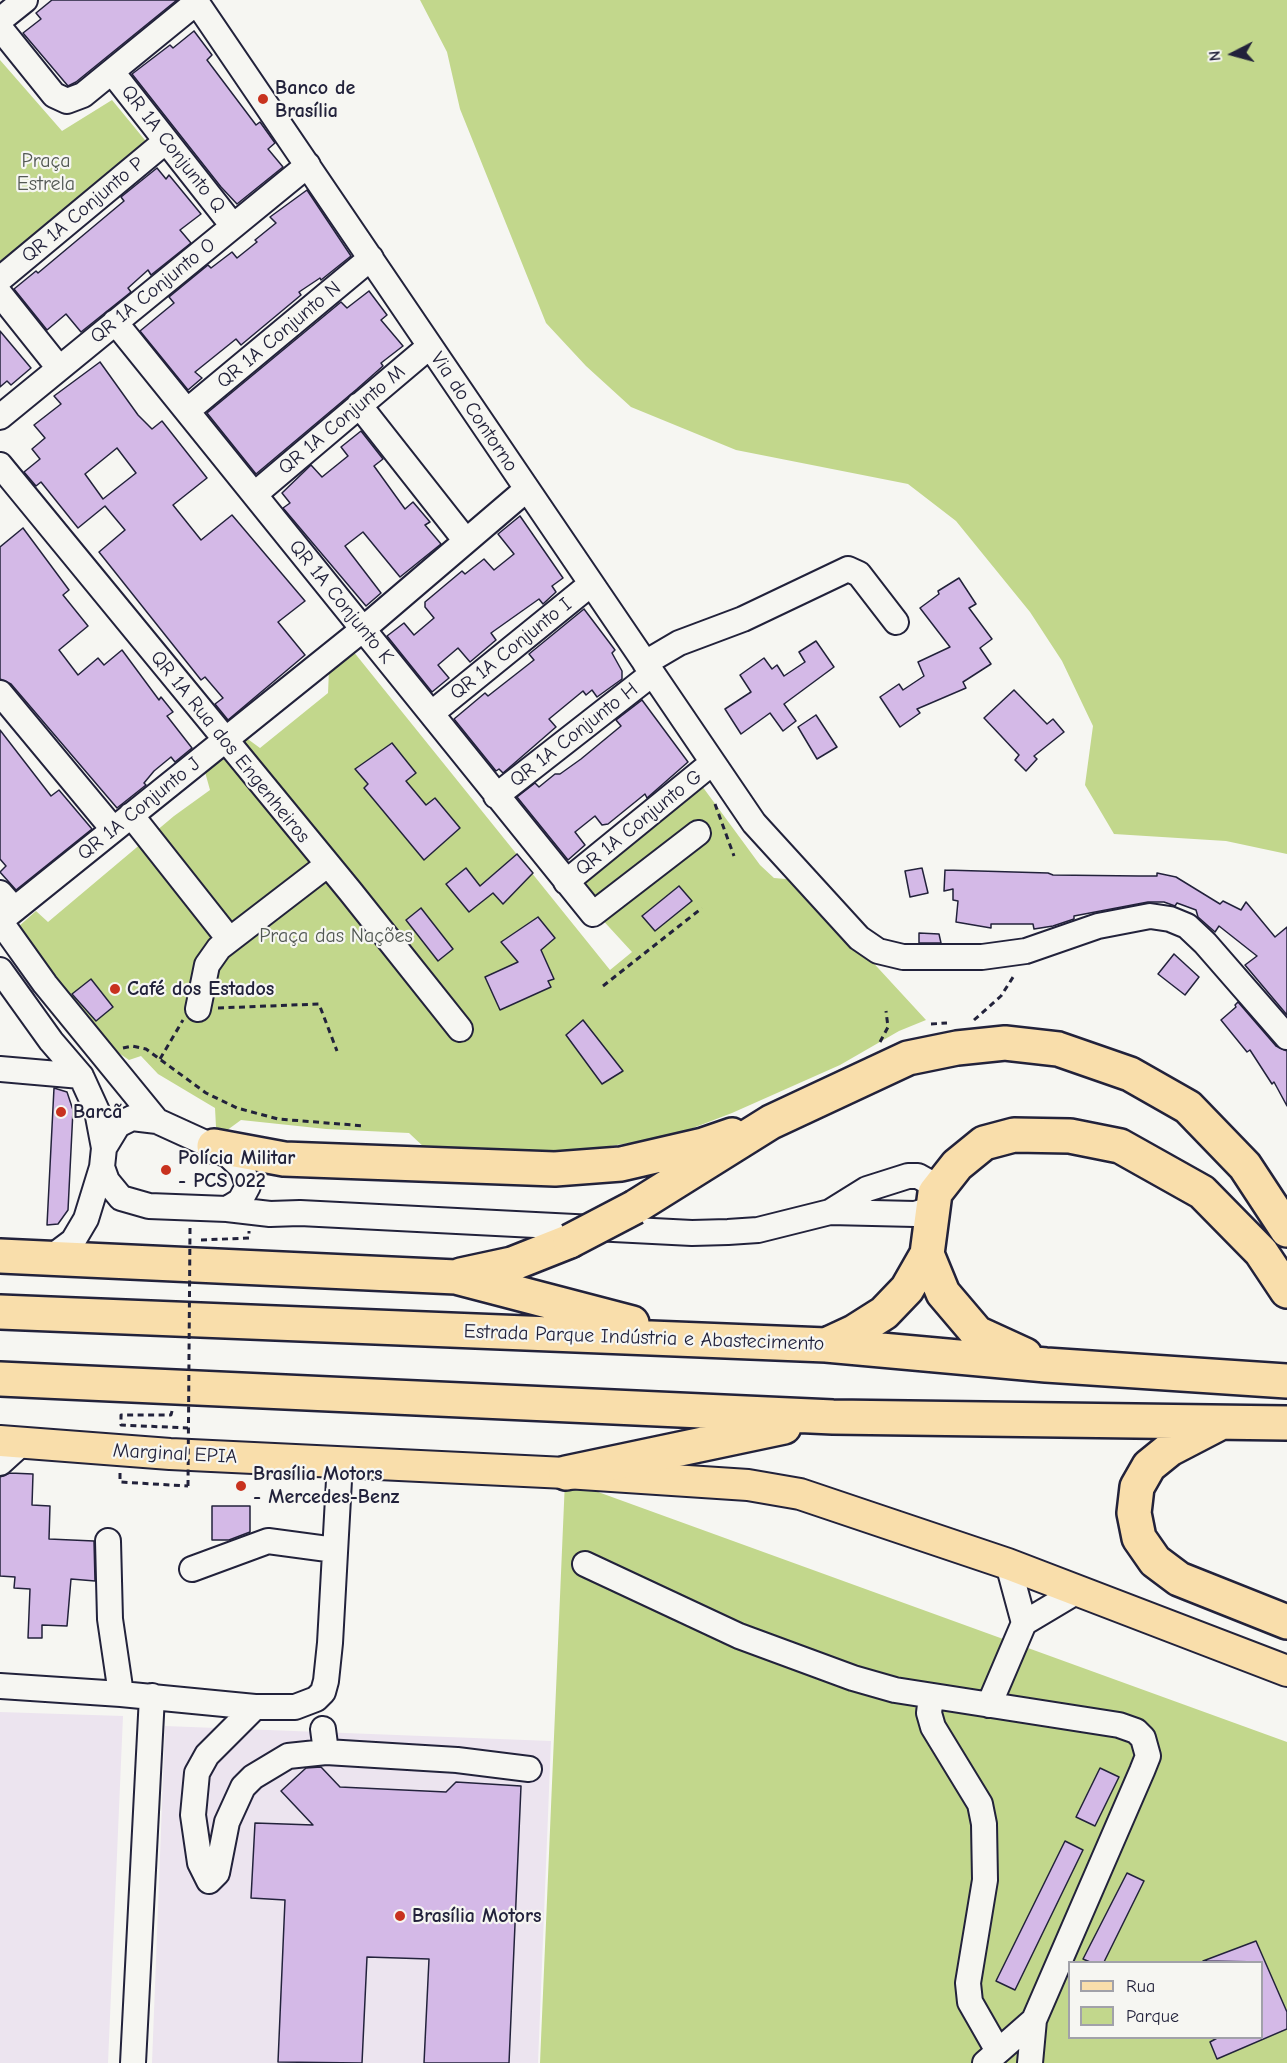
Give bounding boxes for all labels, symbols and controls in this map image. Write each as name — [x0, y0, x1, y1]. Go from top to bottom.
north arrow — [1203, 24, 1263, 84]
text: N — [1206, 50, 1225, 62]
place label: Banco de Brasília — [275, 76, 355, 123]
street label: QR 1A Conjunto Q — [116, 80, 230, 218]
marker: Banco de Brasília — [256, 92, 270, 106]
park label: Praça Estrela — [17, 149, 75, 196]
street label: QR 1A Conjunto P — [17, 152, 149, 268]
street label: QR 1A Conjunto O — [86, 233, 220, 349]
street label: QR 1A Conjunto N — [212, 276, 346, 394]
street label: Via do Contorno — [425, 348, 523, 476]
street label: QR 1A Conjunto M — [274, 360, 410, 480]
street label: QR 1A Conjunto K — [284, 535, 398, 669]
street label: QR 1A Conjunto I — [445, 593, 577, 705]
street label: QR 1A Rua dos Engenheiros — [145, 646, 315, 848]
street label: QR 1A Conjunto H — [505, 678, 643, 792]
street label: QR 1A Conjunto J — [73, 752, 205, 866]
street label: QR 1A Conjunto G — [571, 765, 707, 881]
park label: Praça das Nações — [259, 924, 413, 948]
place label: Café dos Estados — [127, 977, 274, 1001]
marker: Café dos Estados — [108, 982, 122, 996]
place label: Barcã — [73, 1100, 122, 1124]
marker: Barcã — [54, 1105, 68, 1119]
place label: Polícia Militar - PCS 022 — [178, 1146, 295, 1193]
marker: Polícia Militar - PCS 022 — [159, 1163, 173, 1177]
street label: Estrada Parque Indústria e Abastecimento — [463, 1320, 825, 1356]
street label: Marginal EPIA — [112, 1439, 238, 1469]
place label: Brasília Motors - Mercedes-Benz — [253, 1462, 399, 1509]
marker: Brasília Motors - Mercedes-Benz — [234, 1479, 248, 1493]
place label: Brasília Motors — [412, 1904, 541, 1928]
marker: Brasília Motors — [393, 1909, 407, 1923]
legend — [1068, 1961, 1263, 2039]
text: Rua — [1126, 1976, 1155, 1997]
text: Parque — [1126, 2006, 1179, 2027]

